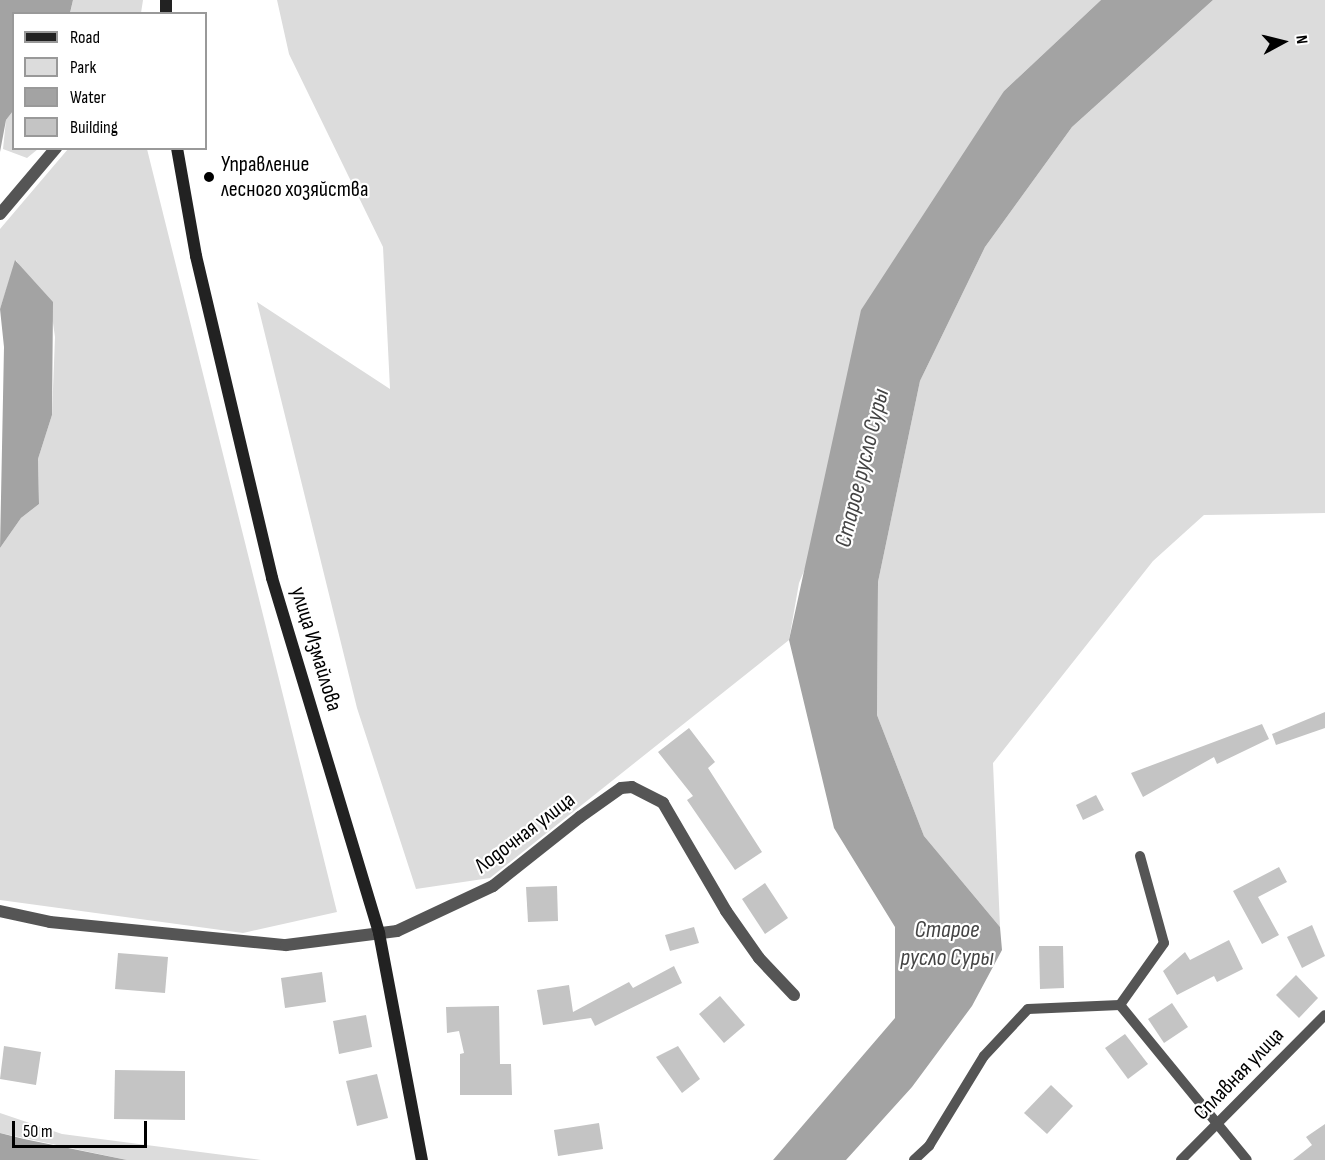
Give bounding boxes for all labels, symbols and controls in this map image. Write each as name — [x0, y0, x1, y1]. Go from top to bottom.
legend — [12, 12, 207, 150]
north arrow — [1253, 12, 1313, 72]
text: Road — [70, 27, 100, 48]
text: N — [1291, 34, 1311, 45]
text: Park — [70, 57, 96, 78]
text: Water — [70, 87, 106, 108]
text: Building — [70, 117, 118, 138]
place label: Управление лесного хозяйства — [221, 151, 368, 202]
marker: Управление лесного хозяйства — [202, 170, 216, 184]
water label: Старое русло Суры — [828, 386, 896, 550]
street label: улица Измайлова — [285, 584, 347, 714]
street label: Лодочная улица — [470, 787, 580, 879]
water label: Старое русло Суры — [900, 916, 994, 972]
street label: Сплавная улица — [1188, 1022, 1290, 1126]
scale bar — [15, 1109, 150, 1147]
text: 50 m — [23, 1121, 53, 1142]

